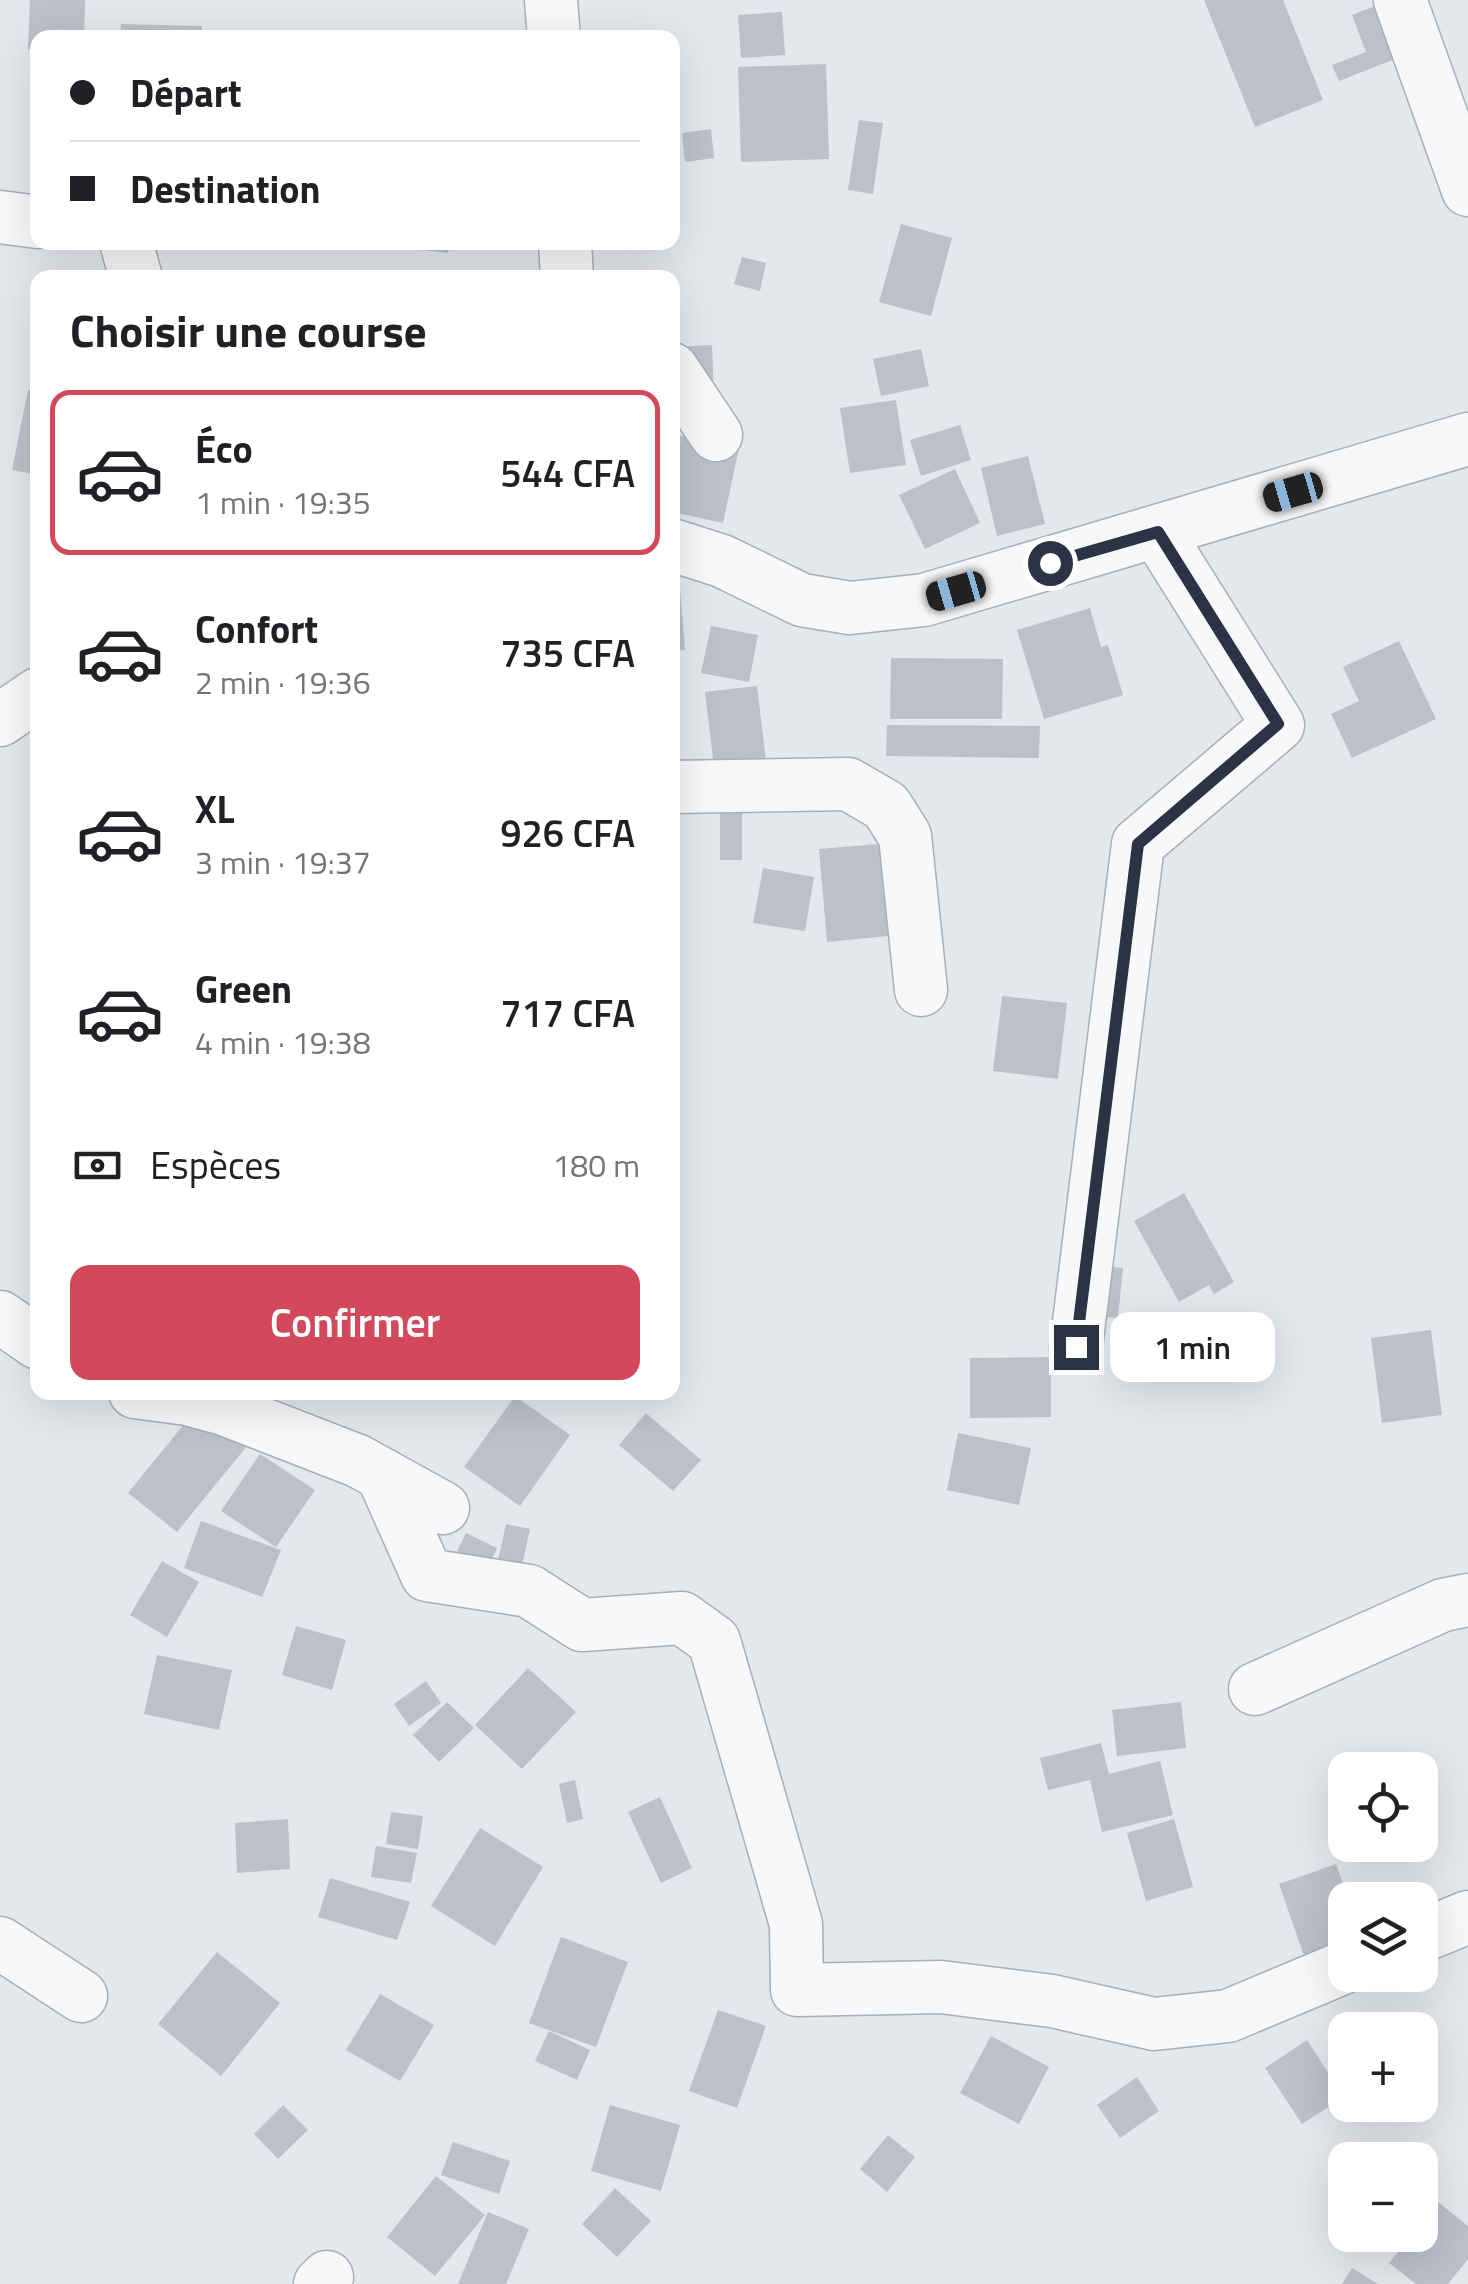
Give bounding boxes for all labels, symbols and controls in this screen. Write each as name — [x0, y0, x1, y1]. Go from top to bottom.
text: Départ — [130, 64, 242, 122]
text: Destination — [130, 160, 321, 218]
text: Choisir une course — [70, 296, 427, 364]
text: Éco — [195, 420, 253, 478]
icon: car — [75, 428, 165, 518]
text: 544 CFA — [500, 444, 635, 502]
car — [1260, 469, 1326, 515]
text: 1 min · 19:35 — [195, 478, 371, 526]
route start — [1028, 541, 1073, 586]
car — [923, 568, 989, 614]
text: Confort — [195, 600, 318, 658]
icon: car — [75, 608, 165, 698]
text: 735 CFA — [500, 624, 635, 682]
text: 2 min · 19:36 — [195, 658, 371, 706]
text: XL — [195, 780, 235, 838]
icon: car — [75, 788, 165, 878]
text: 926 CFA — [500, 804, 635, 862]
text: 3 min · 19:37 — [195, 838, 371, 886]
text: Green — [195, 960, 292, 1018]
icon: car — [75, 968, 165, 1058]
text: 717 CFA — [500, 984, 635, 1042]
text: 4 min · 19:38 — [195, 1018, 371, 1066]
text: Espèces — [150, 1136, 281, 1194]
icon: cash — [70, 1138, 125, 1193]
text: 180 m — [552, 1141, 640, 1189]
button: Confirmer — [70, 1265, 640, 1380]
callout: 1 min — [1111, 1312, 1276, 1382]
text: 1 min — [1154, 1323, 1231, 1371]
route end — [1054, 1325, 1099, 1370]
map controls — [1328, 1752, 1438, 2252]
button: locate — [1328, 1752, 1438, 1862]
button: layers — [1328, 1882, 1438, 1992]
button: + — [1328, 2012, 1438, 2122]
button: − — [1328, 2142, 1438, 2252]

